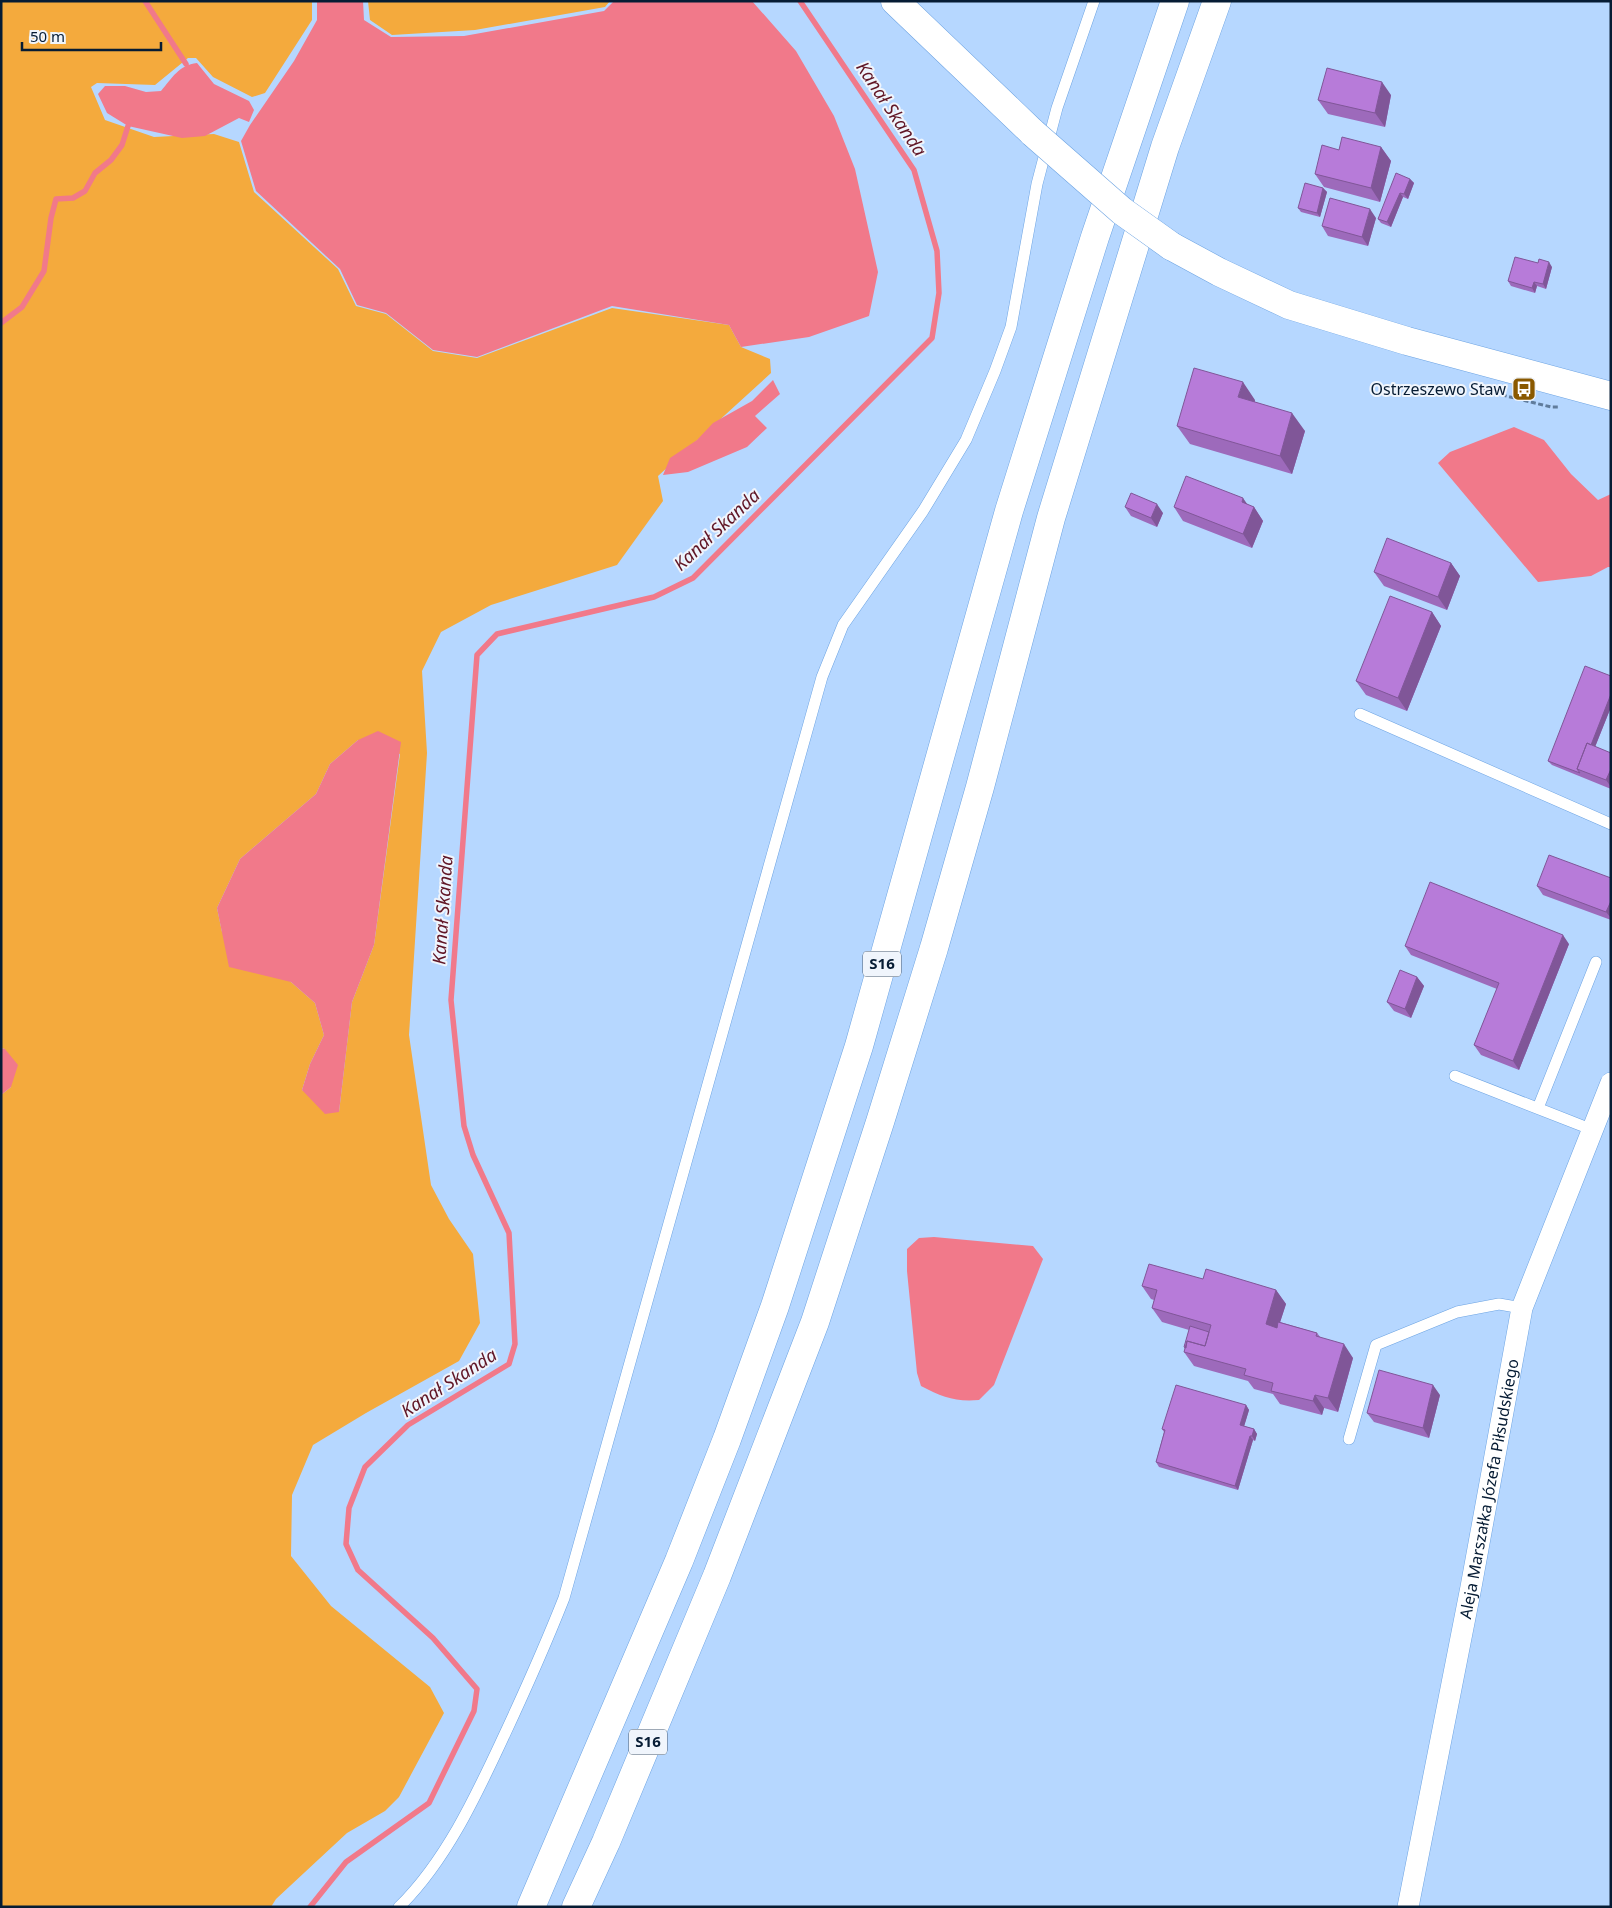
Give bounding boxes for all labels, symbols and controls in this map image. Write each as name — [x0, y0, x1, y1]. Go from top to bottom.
scale bar — [22, 20, 161, 52]
text: 50 m — [30, 26, 65, 46]
water label: Kanał Skanda — [851, 56, 932, 161]
bus stop icon: Ostrzeszewo Staw — [1511, 376, 1537, 402]
place label: Ostrzeszewo Staw — [1370, 378, 1506, 400]
water label: Kanał Skanda — [668, 483, 765, 575]
water label: Kanał Skanda — [426, 854, 458, 965]
road number: S16 — [863, 952, 901, 976]
water label: Kanał Skanda — [396, 1342, 501, 1422]
street label: Aleja Marszałka Józefa Piłsudskiego — [1454, 1357, 1524, 1621]
road number: S16 — [629, 1730, 667, 1754]

